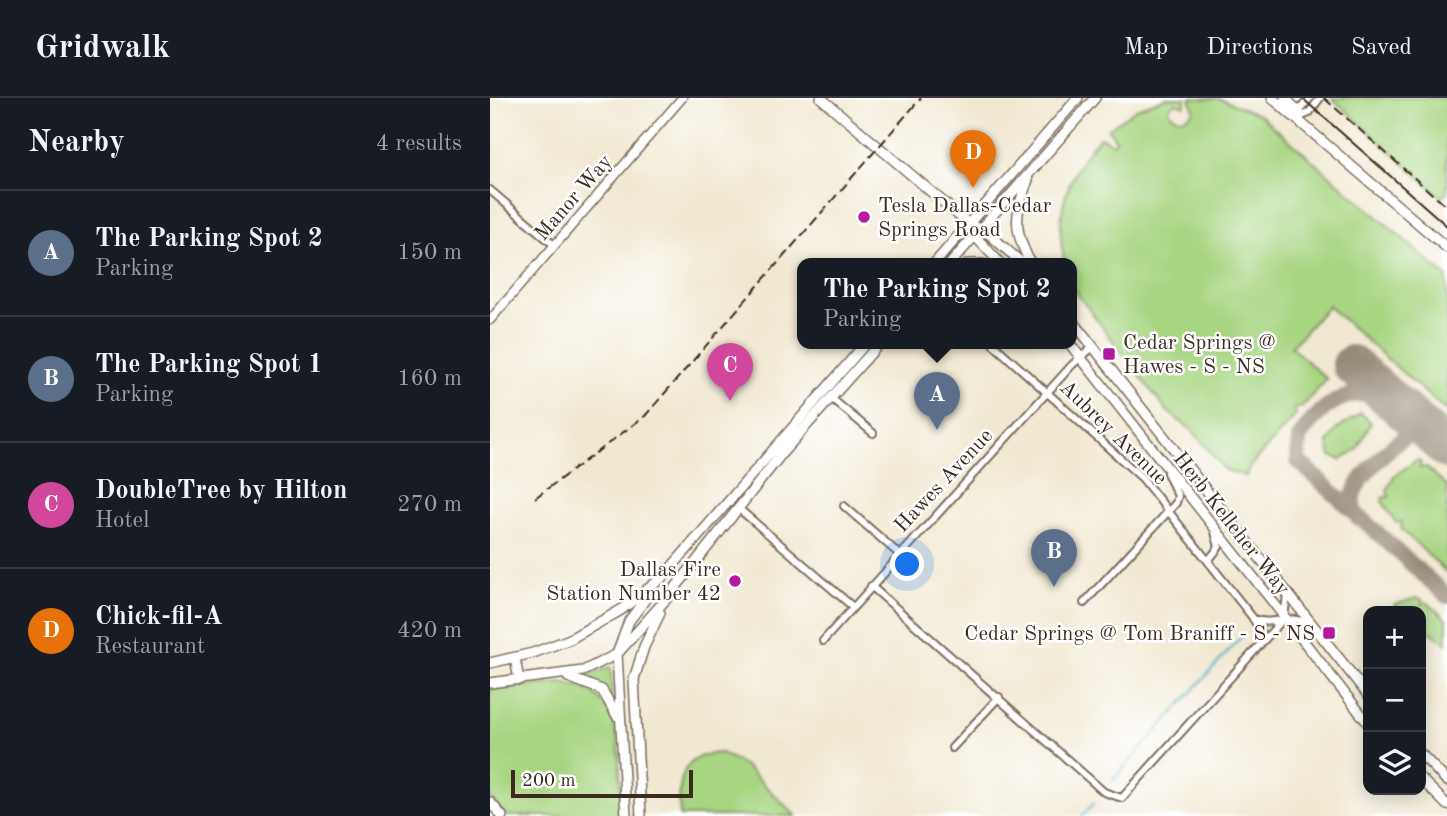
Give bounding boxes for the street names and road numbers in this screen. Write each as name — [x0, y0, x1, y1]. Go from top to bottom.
street label: Manor Way — [531, 151, 617, 245]
street label: Aubrey Avenue — [1055, 377, 1171, 489]
street label: Hawes Avenue — [891, 425, 997, 537]
street label: Herb Kelleher Way — [1169, 448, 1293, 600]

